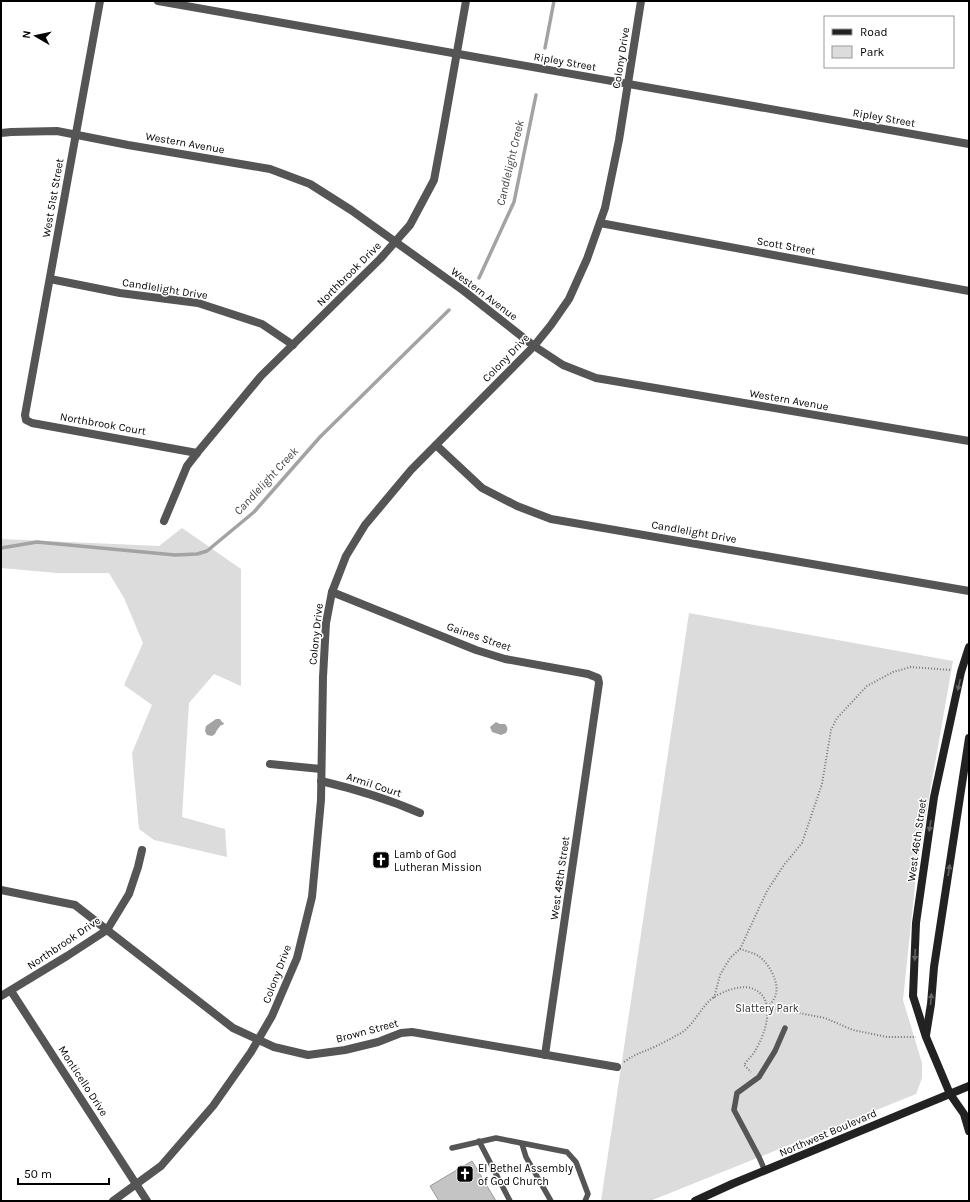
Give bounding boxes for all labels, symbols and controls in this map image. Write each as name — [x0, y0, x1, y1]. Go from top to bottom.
north arrow — [16, 16, 56, 56]
legend — [824, 16, 954, 68]
text: Road — [860, 25, 888, 39]
street label: Colony Drive — [610, 26, 632, 90]
text: N — [20, 30, 34, 39]
text: Park — [860, 45, 885, 59]
street label: Ripley Street — [533, 50, 597, 74]
street label: Ripley Street — [852, 106, 916, 130]
water label: Candlelight Creek — [493, 118, 527, 207]
street label: Western Avenue — [144, 130, 226, 156]
street label: West 51st Street — [40, 157, 66, 239]
street label: Scott Street — [756, 234, 816, 258]
street label: Northbrook Drive — [314, 239, 384, 309]
street label: Western Avenue — [448, 265, 520, 324]
street label: Candlelight Drive — [121, 276, 209, 302]
street label: Colony Drive — [480, 331, 532, 385]
street label: Western Avenue — [748, 387, 830, 413]
street label: Northbrook Court — [59, 410, 147, 438]
water label: Candlelight Creek — [231, 444, 302, 518]
street label: Candlelight Drive — [650, 518, 738, 546]
street label: Colony Drive — [306, 602, 326, 665]
street label: Gaines Street — [445, 620, 513, 654]
one-way arrow — [955, 679, 961, 691]
street label: Armil Court — [345, 770, 403, 800]
street label: West 46th Street — [905, 798, 929, 882]
one-way arrow — [927, 820, 933, 832]
street label: West 48th Street — [548, 835, 572, 921]
place label: Lamb of God Lutheran Mission — [394, 848, 482, 874]
church icon: Lamb of God Lutheran Mission — [371, 850, 391, 870]
one-way arrow — [946, 864, 952, 876]
street label: Northbrook Drive — [25, 914, 103, 972]
street label: Colony Drive — [260, 942, 294, 1005]
one-way arrow — [911, 949, 918, 961]
one-way arrow — [928, 993, 935, 1005]
park label: Slattery Park — [735, 1002, 799, 1015]
street label: Brown Street — [334, 1016, 400, 1046]
street label: Monticello Drive — [55, 1043, 111, 1119]
street label: Northwest Boulevard — [777, 1107, 879, 1159]
scale bar — [18, 1160, 109, 1186]
place label: El Bethel Assembly of God Church — [478, 1162, 573, 1188]
church icon: El Bethel Assembly of God Church — [455, 1164, 475, 1184]
text: 50 m — [24, 1167, 52, 1181]

